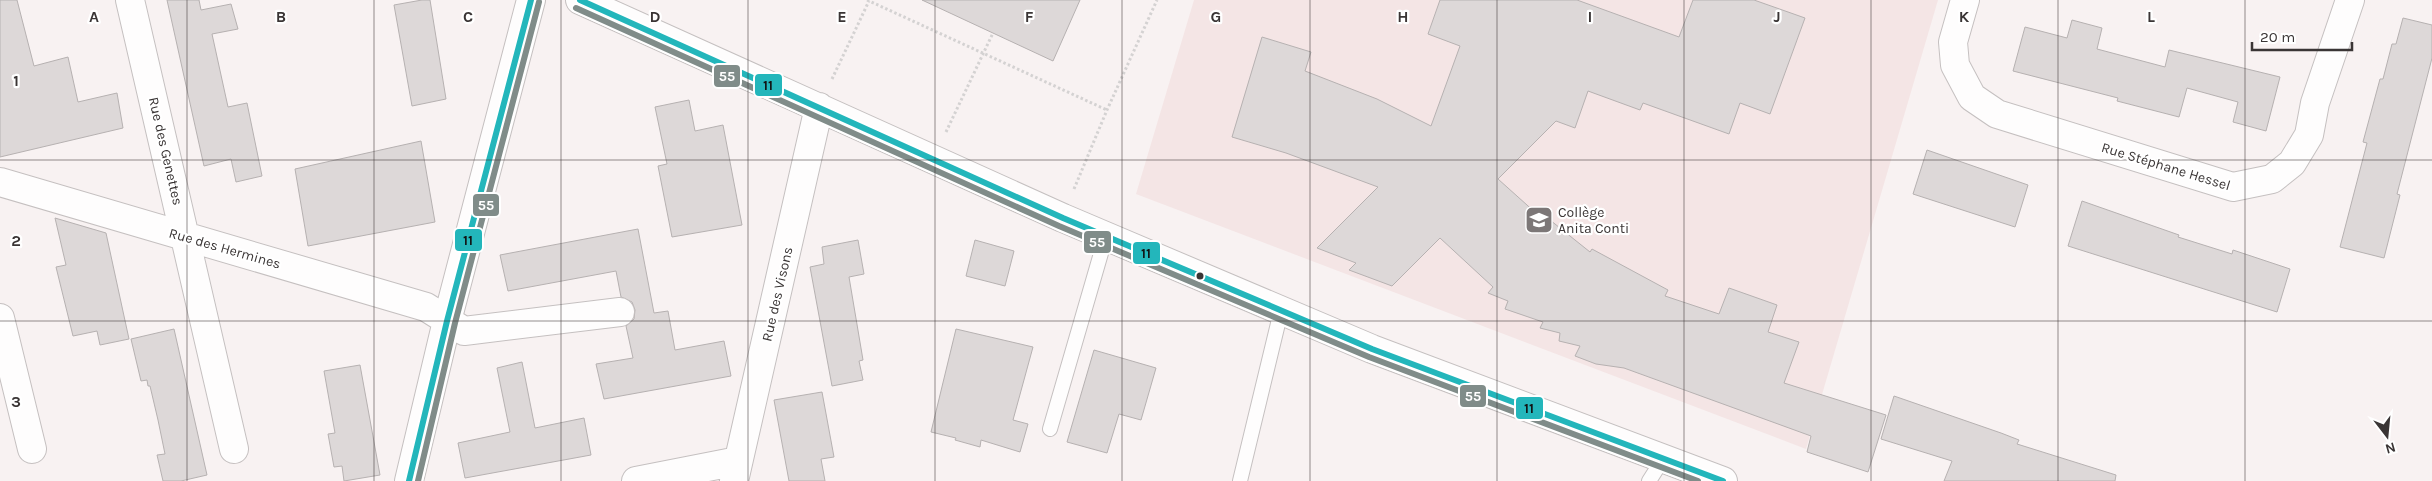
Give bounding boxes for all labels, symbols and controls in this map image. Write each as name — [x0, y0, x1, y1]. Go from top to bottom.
text: A — [89, 7, 99, 26]
text: B — [276, 7, 286, 26]
text: C — [463, 7, 473, 26]
text: D — [650, 7, 661, 26]
text: E — [837, 7, 847, 26]
text: F — [1025, 7, 1034, 26]
text: G — [1211, 7, 1221, 26]
text: H — [1397, 7, 1409, 26]
text: I — [1588, 7, 1592, 26]
text: J — [1773, 7, 1781, 26]
text: K — [1959, 7, 1970, 26]
text: L — [2147, 7, 2155, 26]
scale bar — [2252, 20, 2352, 52]
text: 20 m — [2260, 28, 2295, 46]
line badge: 55 — [713, 64, 741, 88]
text: 55 — [719, 68, 735, 85]
text: 1 — [13, 71, 19, 90]
line badge: 11 — [754, 73, 783, 97]
text: 11 — [763, 77, 773, 94]
street label: Rue des Genettes — [145, 95, 186, 207]
street label: Rue Stéphane Hessel — [2099, 139, 2232, 194]
line badge: 55 — [472, 193, 500, 217]
text: 55 — [478, 197, 494, 214]
place label: Collège Anita Conti — [1558, 204, 1629, 237]
school or university icon: Collège Anita Conti — [1524, 205, 1554, 235]
street label: Rue des Hermines — [167, 224, 283, 273]
line badge: 11 — [454, 228, 483, 252]
line badge: 55 — [1083, 230, 1112, 254]
text: 2 — [11, 231, 21, 250]
text: 11 — [463, 232, 473, 249]
text: 55 — [1089, 234, 1105, 251]
line badge: 11 — [1132, 241, 1161, 265]
street label: Rue des Visons — [758, 245, 797, 343]
text: 11 — [1141, 245, 1151, 262]
unlabelled marker — [1195, 271, 1205, 281]
line badge: 55 — [1459, 384, 1487, 408]
text: 55 — [1465, 388, 1481, 405]
text: 3 — [11, 392, 21, 411]
line badge: 11 — [1515, 396, 1544, 420]
text: 11 — [1524, 400, 1534, 417]
north arrow — [2362, 411, 2412, 461]
text: N — [2383, 438, 2398, 458]

